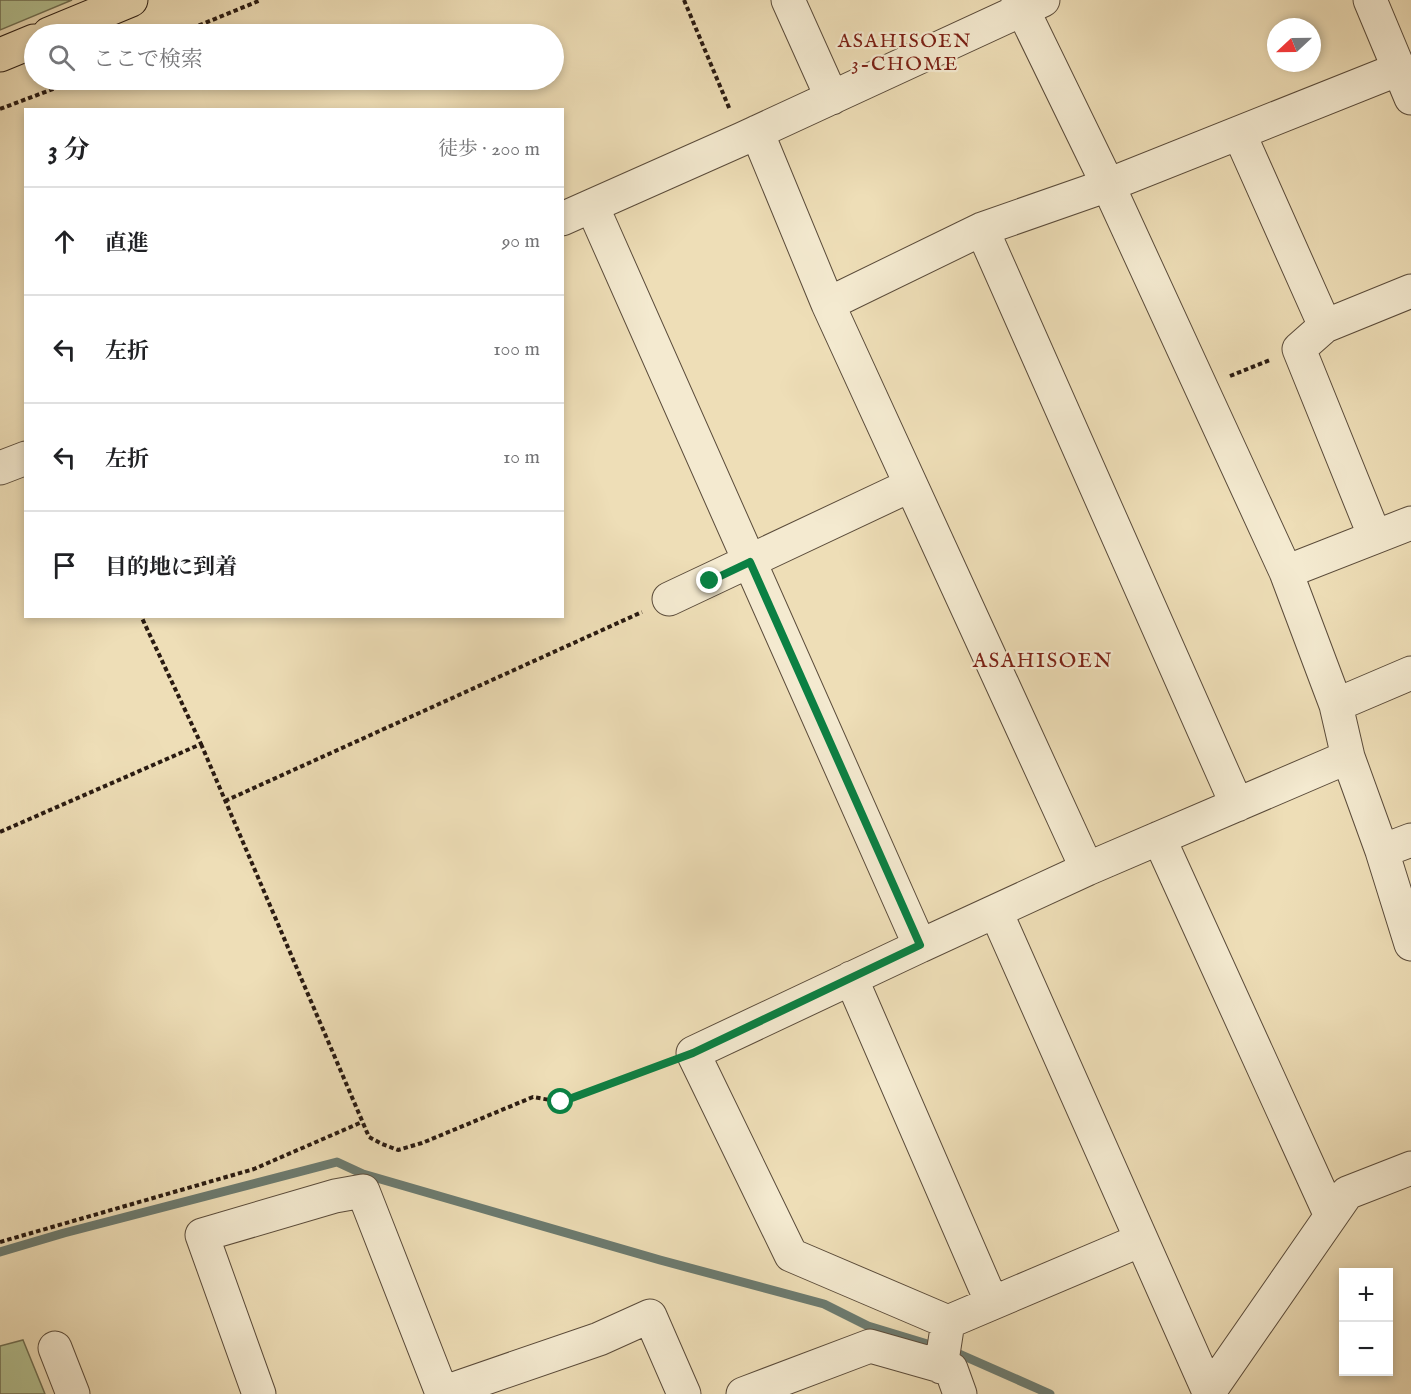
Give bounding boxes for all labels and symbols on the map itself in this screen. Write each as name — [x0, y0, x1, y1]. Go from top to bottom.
north arrow — [1267, 18, 1321, 72]
district label: ASAHISOEN 3-CHOME — [837, 29, 972, 77]
route end — [696, 567, 722, 593]
district label: ASAHISOEN — [972, 648, 1113, 675]
route start — [547, 1088, 573, 1114]

